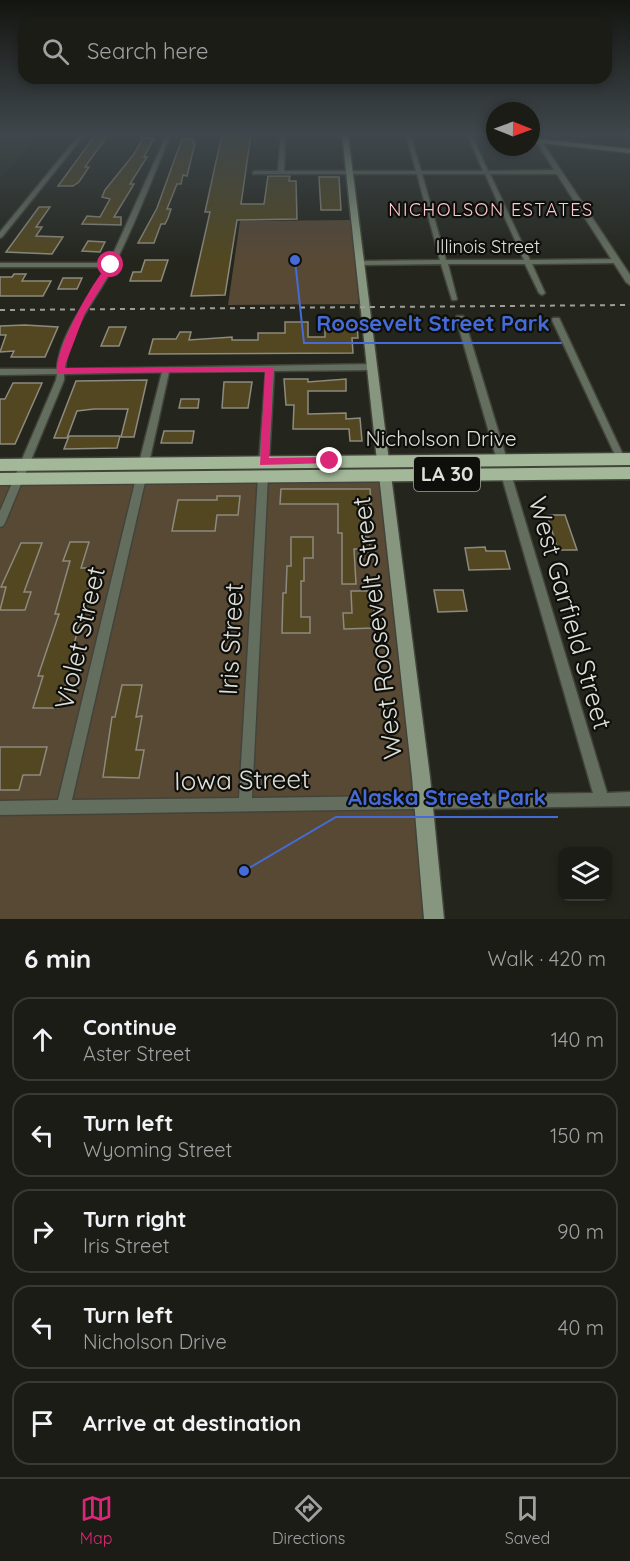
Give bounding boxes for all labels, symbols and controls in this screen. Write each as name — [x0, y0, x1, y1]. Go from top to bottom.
search box — [18, 18, 612, 84]
icon: search — [39, 35, 72, 68]
text: Search here — [87, 37, 208, 65]
north arrow — [486, 102, 540, 156]
district label: NICHOLSON ESTATES — [388, 198, 594, 221]
street label: Illinois Street — [436, 235, 540, 258]
route start — [97, 251, 123, 277]
callout: Roosevelt Street Park — [304, 303, 562, 343]
text: Roosevelt Street Park — [316, 309, 550, 337]
street label: Nicholson Drive — [365, 425, 517, 451]
route end — [316, 447, 342, 473]
road number: LA 30 — [414, 457, 480, 491]
street label: West Garfield Street — [521, 493, 620, 733]
street label: West Roosevelt Street — [344, 495, 409, 761]
street label: Violet Street — [47, 563, 112, 713]
street label: Iris Street — [211, 582, 250, 696]
street label: Iowa Street — [174, 762, 310, 797]
callout: Alaska Street Park — [336, 777, 558, 817]
text: Alaska Street Park — [348, 783, 546, 811]
map controls — [558, 847, 612, 901]
button: layers — [558, 847, 612, 901]
text: 6 min — [24, 942, 91, 975]
text: Walk · 420 m — [487, 946, 606, 971]
text: Continue — [83, 1013, 177, 1041]
icon: ahead — [26, 1023, 59, 1056]
text: 140 m — [551, 1027, 604, 1052]
text: Aster Street — [83, 1041, 191, 1066]
text: Turn left — [83, 1109, 173, 1137]
icon: left — [26, 1119, 59, 1152]
text: 150 m — [550, 1123, 604, 1148]
text: Wyoming Street — [83, 1137, 232, 1162]
text: Turn right — [83, 1205, 187, 1233]
icon: right — [26, 1215, 59, 1248]
text: 90 m — [557, 1219, 604, 1244]
text: Iris Street — [83, 1233, 169, 1258]
text: Turn left — [83, 1301, 173, 1329]
icon: left — [26, 1311, 59, 1344]
text: 40 m — [558, 1315, 604, 1340]
text: Nicholson Drive — [83, 1329, 227, 1354]
icon: arrive — [26, 1407, 59, 1440]
text: Arrive at destination — [83, 1409, 301, 1437]
tab: Map — [80, 1492, 113, 1548]
tab: Directions — [272, 1492, 345, 1548]
tab: Saved — [505, 1492, 550, 1548]

